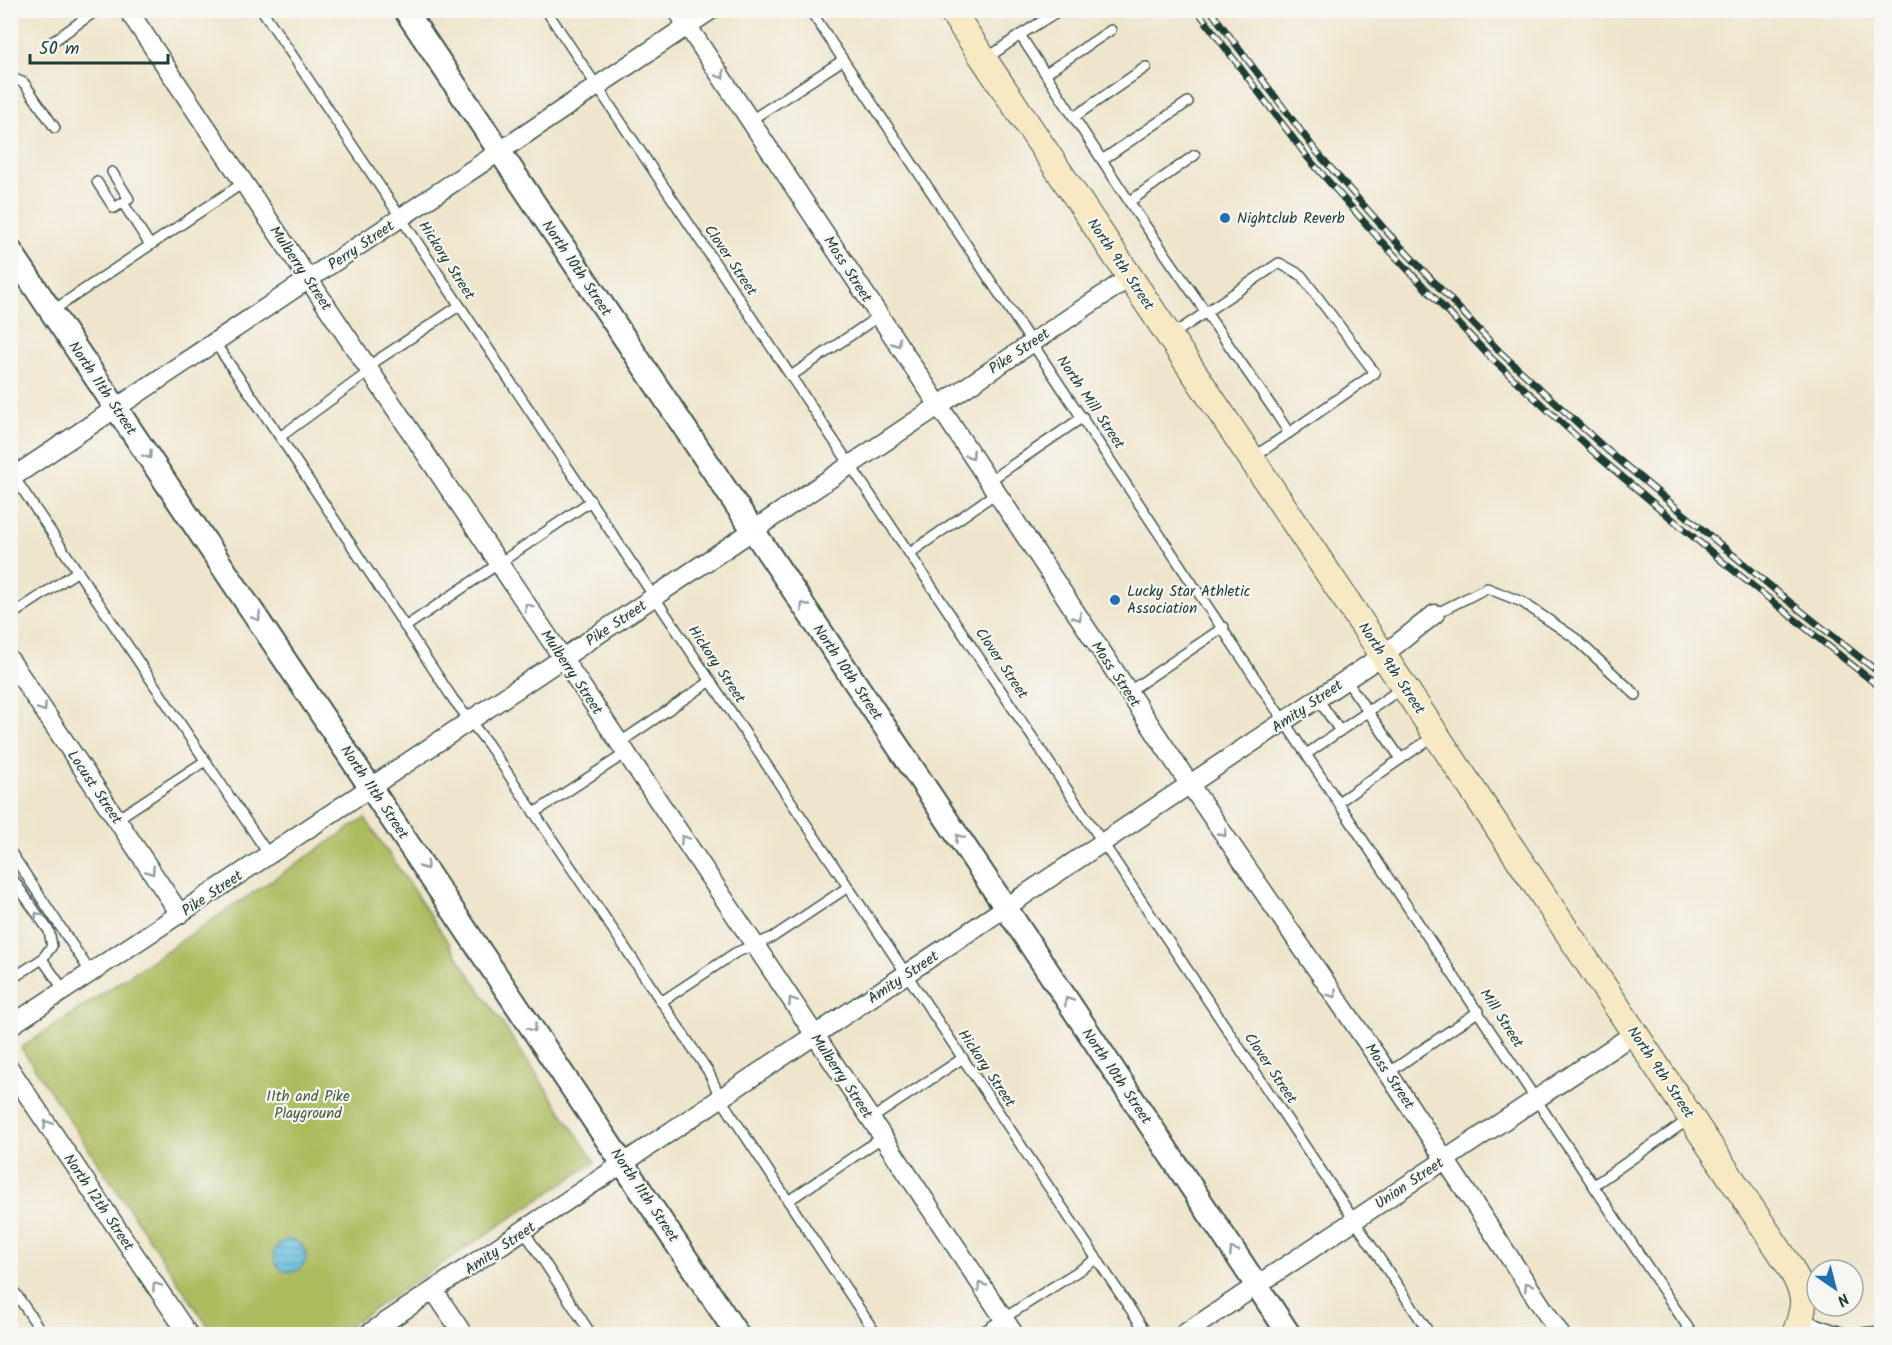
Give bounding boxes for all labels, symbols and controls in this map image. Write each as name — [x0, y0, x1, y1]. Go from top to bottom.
scale bar — [30, 27, 168, 65]
text: 50 m — [39, 35, 79, 64]
one-way arrow — [714, 68, 725, 79]
place label: Nightclub Reverb — [1237, 207, 1345, 231]
marker: Nightclub Reverb — [1218, 211, 1232, 225]
street label: North 9th Street — [1080, 213, 1160, 316]
street label: Perry Street — [323, 215, 400, 277]
street label: North 10th Street — [535, 215, 618, 322]
street label: Hickory Street — [412, 216, 481, 305]
street label: Clover Street — [697, 220, 763, 301]
street label: Mulberry Street — [263, 221, 338, 316]
street label: Moss Street — [817, 231, 878, 308]
street label: Pike Street — [984, 322, 1055, 381]
one-way arrow — [890, 336, 901, 347]
street label: North 11th Street — [62, 337, 143, 441]
street label: North Mill Street — [1050, 351, 1131, 454]
one-way arrow — [964, 448, 975, 459]
one-way arrow — [141, 449, 152, 460]
place label: Lucky Star Athletic Association — [1127, 580, 1251, 621]
marker: Lucky Star Athletic Association — [1108, 593, 1122, 607]
street label: Pike Street — [581, 594, 652, 653]
one-way arrow — [800, 602, 811, 613]
one-way arrow — [524, 603, 536, 613]
one-way arrow — [250, 610, 261, 621]
one-way arrow — [1071, 611, 1082, 622]
street label: North 9th Street — [1351, 617, 1431, 720]
street label: North 10th Street — [806, 619, 889, 726]
street label: Hickory Street — [681, 620, 751, 709]
street label: Clover Street — [968, 623, 1034, 704]
street label: Mulberry Street — [534, 625, 609, 720]
street label: Moss Street — [1084, 637, 1146, 713]
street label: Amity Street — [1267, 674, 1348, 740]
one-way arrow — [36, 702, 47, 713]
street label: North 11th Street — [334, 741, 415, 845]
street label: Locust Street — [60, 746, 128, 830]
one-way arrow — [1216, 827, 1227, 838]
one-way arrow — [680, 834, 691, 845]
one-way arrow — [955, 834, 967, 844]
one-way arrow — [417, 860, 429, 870]
one-way arrow — [144, 864, 155, 875]
street label: Pike Street — [177, 864, 248, 923]
one-way arrow — [34, 912, 46, 922]
street label: Amity Street — [863, 945, 944, 1011]
street label: Mill Street — [1473, 984, 1530, 1053]
one-way arrow — [1326, 988, 1338, 998]
one-way arrow — [1064, 996, 1075, 1007]
one-way arrow — [788, 997, 799, 1008]
one-way arrow — [526, 1021, 537, 1032]
street label: North 9th Street — [1620, 1021, 1700, 1124]
street label: North 10th Street — [1075, 1023, 1158, 1130]
street label: Hickory Street — [951, 1024, 1021, 1113]
street label: Clover Street — [1237, 1028, 1303, 1109]
street label: Mulberry Street — [804, 1029, 879, 1124]
street label: Moss Street — [1358, 1039, 1420, 1115]
park label: 11th and Pike Playground — [266, 1085, 350, 1126]
one-way arrow — [43, 1120, 54, 1131]
street label: North 11th Street — [604, 1144, 685, 1248]
street label: North 12th Street — [57, 1149, 140, 1256]
street label: Union Street — [1370, 1152, 1449, 1216]
street label: Amity Street — [460, 1216, 541, 1282]
one-way arrow — [1229, 1246, 1240, 1257]
north arrow — [1805, 1258, 1865, 1318]
one-way arrow — [978, 1281, 989, 1292]
one-way arrow — [1524, 1281, 1535, 1292]
one-way arrow — [151, 1282, 163, 1292]
text: N — [1831, 1286, 1854, 1312]

